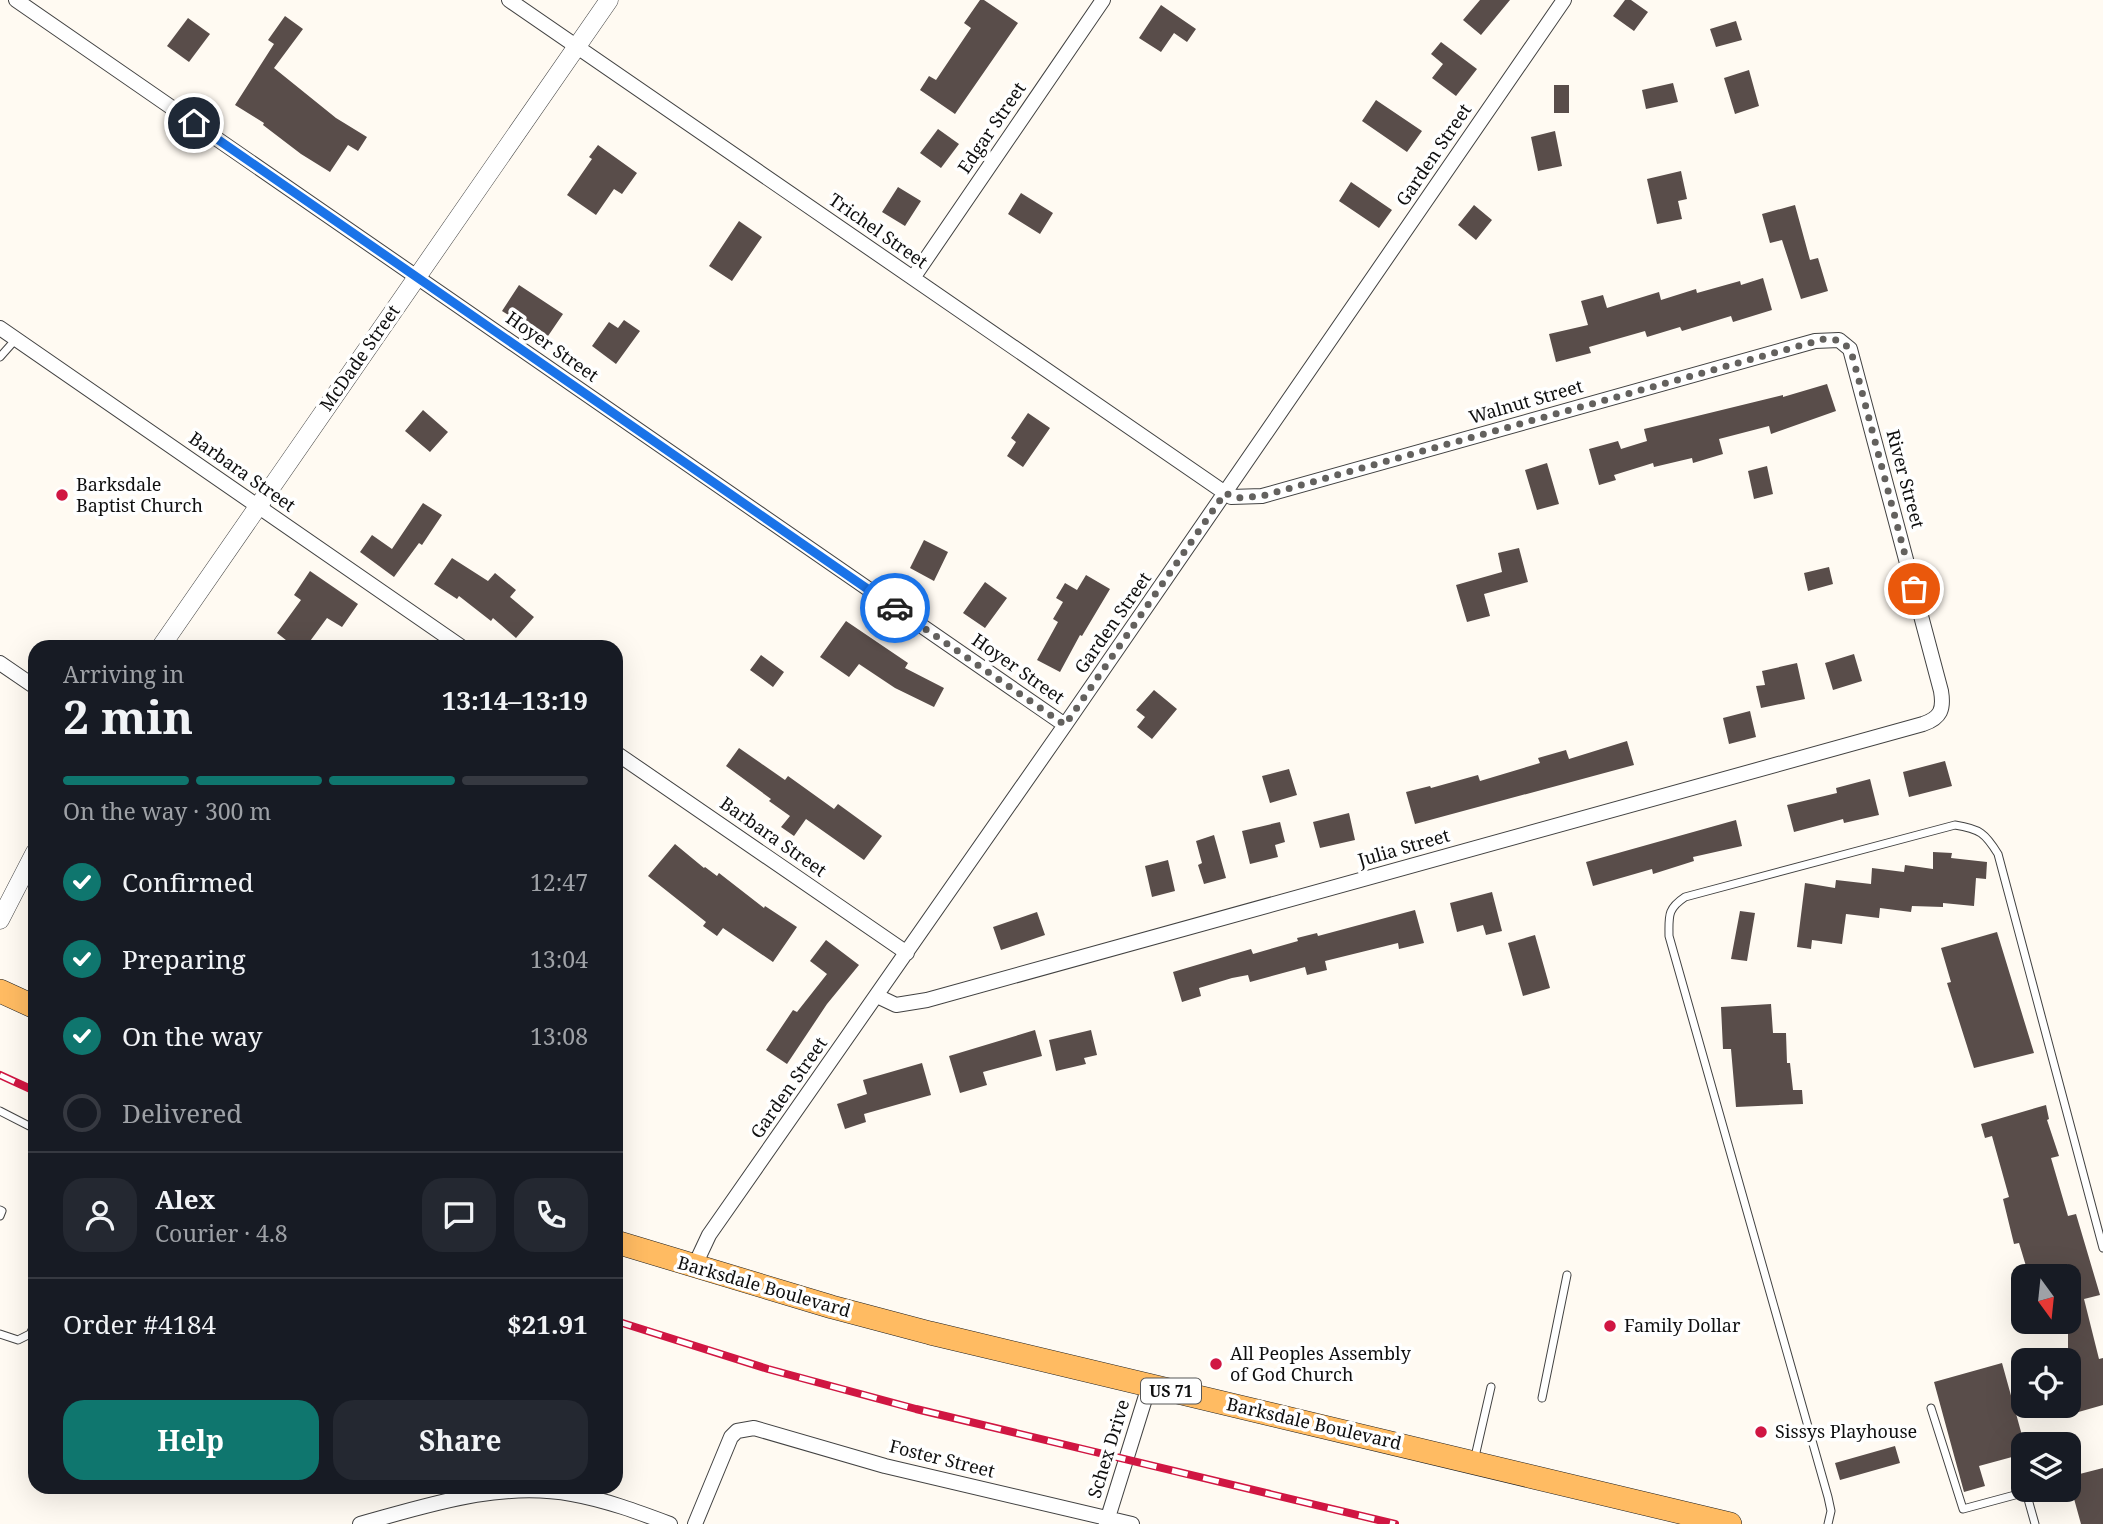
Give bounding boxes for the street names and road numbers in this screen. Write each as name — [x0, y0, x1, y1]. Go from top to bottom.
street label: Edgar Street — [952, 77, 1031, 178]
street label: Garden Street — [1390, 99, 1476, 210]
street label: Trichel Street — [824, 187, 933, 273]
street label: McDade Street — [314, 300, 405, 415]
street label: Hoyer Street — [502, 306, 603, 387]
street label: Walnut Street — [1466, 373, 1586, 429]
street label: Barbara Street — [185, 426, 301, 517]
street label: River Street — [1881, 427, 1931, 531]
street label: Garden Street — [1068, 567, 1156, 678]
street label: Hoyer Street — [968, 628, 1069, 709]
street label: Barbara Street — [716, 791, 832, 882]
street label: Julia Street — [1354, 823, 1452, 872]
street label: Garden Street — [744, 1032, 832, 1143]
street label: Barksdale Boulevard — [675, 1250, 854, 1322]
road number: US 71 — [1141, 1378, 1201, 1404]
street label: Barksdale Boulevard — [1224, 1391, 1404, 1455]
street label: Schex Drive — [1082, 1396, 1134, 1501]
street label: Foster Street — [887, 1433, 997, 1483]

